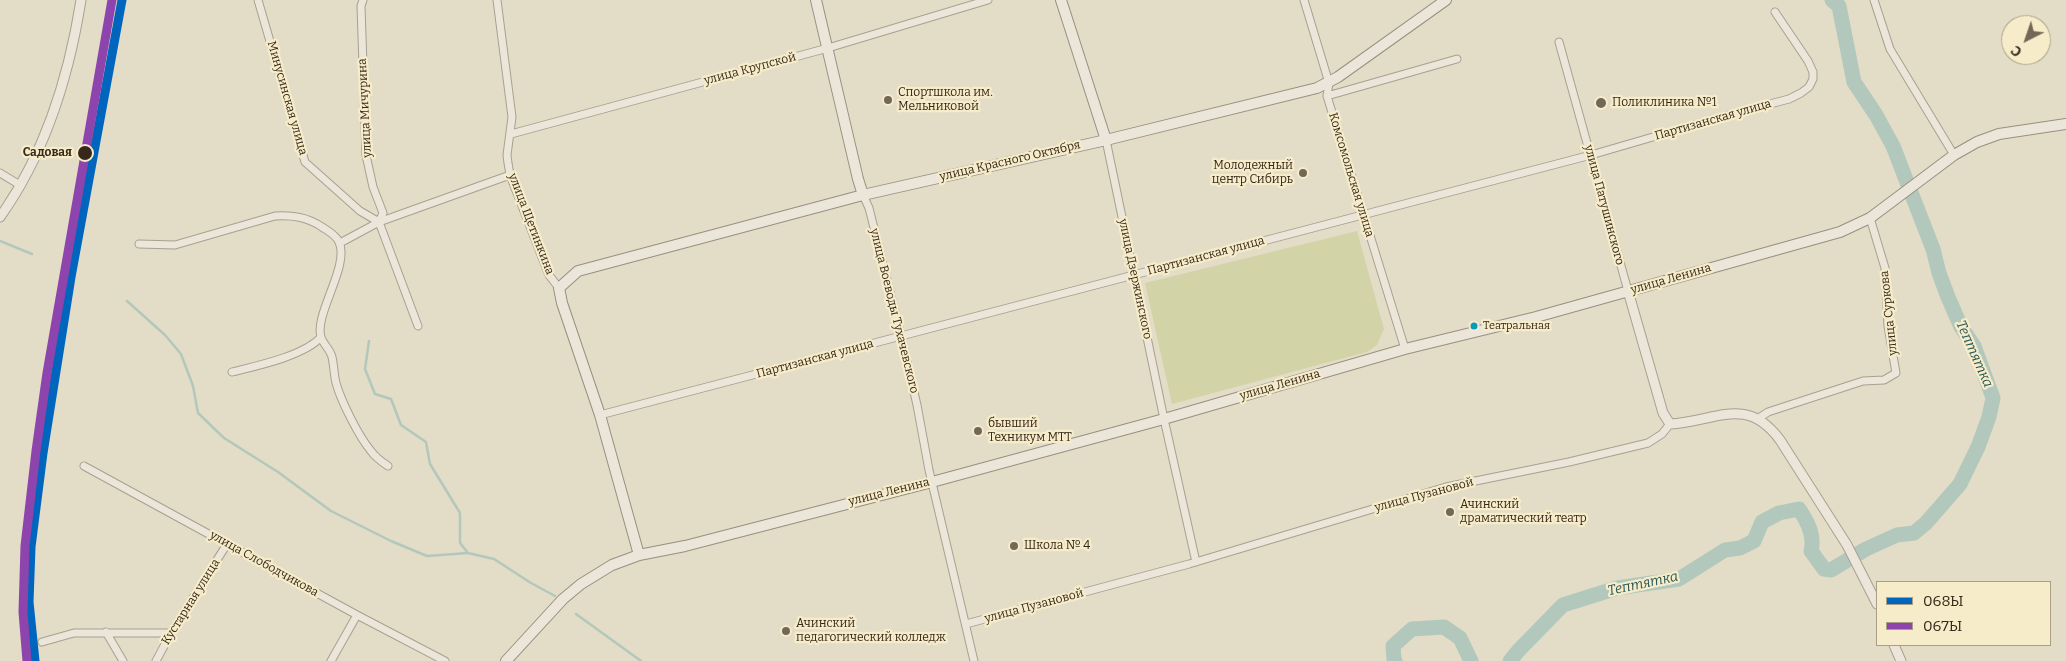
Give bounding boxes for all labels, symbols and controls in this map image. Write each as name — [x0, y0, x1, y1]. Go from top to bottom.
north arrow — [2001, 15, 2051, 65]
street label: Минусинская улица — [264, 39, 310, 157]
text: С — [2008, 42, 2025, 60]
street label: улица Крупской — [702, 50, 798, 88]
street label: улица Мичурина — [355, 58, 375, 158]
place label: Спортшкола им. Мельниковой — [898, 86, 993, 114]
marker: Спортшкола им. Мельниковой — [882, 94, 894, 106]
marker: Поликлиника №1 — [1594, 96, 1608, 110]
place label: Поликлиника №1 — [1612, 96, 1717, 110]
street label: Партизанская улица — [1653, 96, 1773, 144]
street label: Комсомольская улица — [1325, 111, 1377, 239]
street label: улица Красного Октября — [938, 138, 1082, 184]
street label: улица Патушинского — [1581, 143, 1627, 267]
marker: Садовая — [76, 144, 94, 162]
place label: Садовая — [23, 146, 72, 160]
place label: Молодежный центр Сибирь — [1212, 159, 1293, 187]
marker: Молодежный центр Сибирь — [1297, 167, 1309, 179]
street label: улица Щетинкина — [505, 171, 557, 277]
street label: улица Дзержинского — [1115, 217, 1155, 341]
street label: улица Воеводы Тухачевского — [867, 227, 921, 395]
street label: Партизанская улица — [1146, 233, 1266, 279]
street label: улица Ленина — [1629, 261, 1713, 297]
street label: улица Суркова — [1877, 270, 1901, 356]
water label: Тептятка — [1952, 318, 1996, 390]
place label: Театральная — [1483, 319, 1550, 333]
marker: Театральная — [1469, 321, 1479, 331]
street label: Партизанская улица — [755, 336, 875, 382]
street label: улица Ленина — [1238, 367, 1322, 403]
place label: бывший Техникум МТТ — [988, 417, 1072, 445]
marker: бывший Техникум МТТ — [972, 425, 984, 437]
street label: улица Ленина — [847, 475, 931, 509]
street label: улица Пузановой — [1373, 475, 1475, 515]
place label: Ачинский драматический театр — [1460, 498, 1587, 526]
marker: Ачинский драматический театр — [1444, 506, 1456, 518]
street label: улица Слободчикова — [207, 528, 321, 600]
place label: Школа № 4 — [1024, 539, 1090, 553]
marker: Школа № 4 — [1008, 540, 1020, 552]
street label: Кустарная улица — [159, 556, 223, 648]
water label: Тептятка — [1606, 568, 1680, 600]
legend — [1876, 581, 2051, 646]
street label: улица Пузановой — [983, 586, 1085, 626]
text: 068Ы — [1923, 592, 1964, 610]
place label: Ачинский педагогический колледж — [796, 617, 946, 645]
text: 067Ы — [1923, 617, 1962, 635]
marker: Ачинский педагогический колледж — [780, 625, 792, 637]

